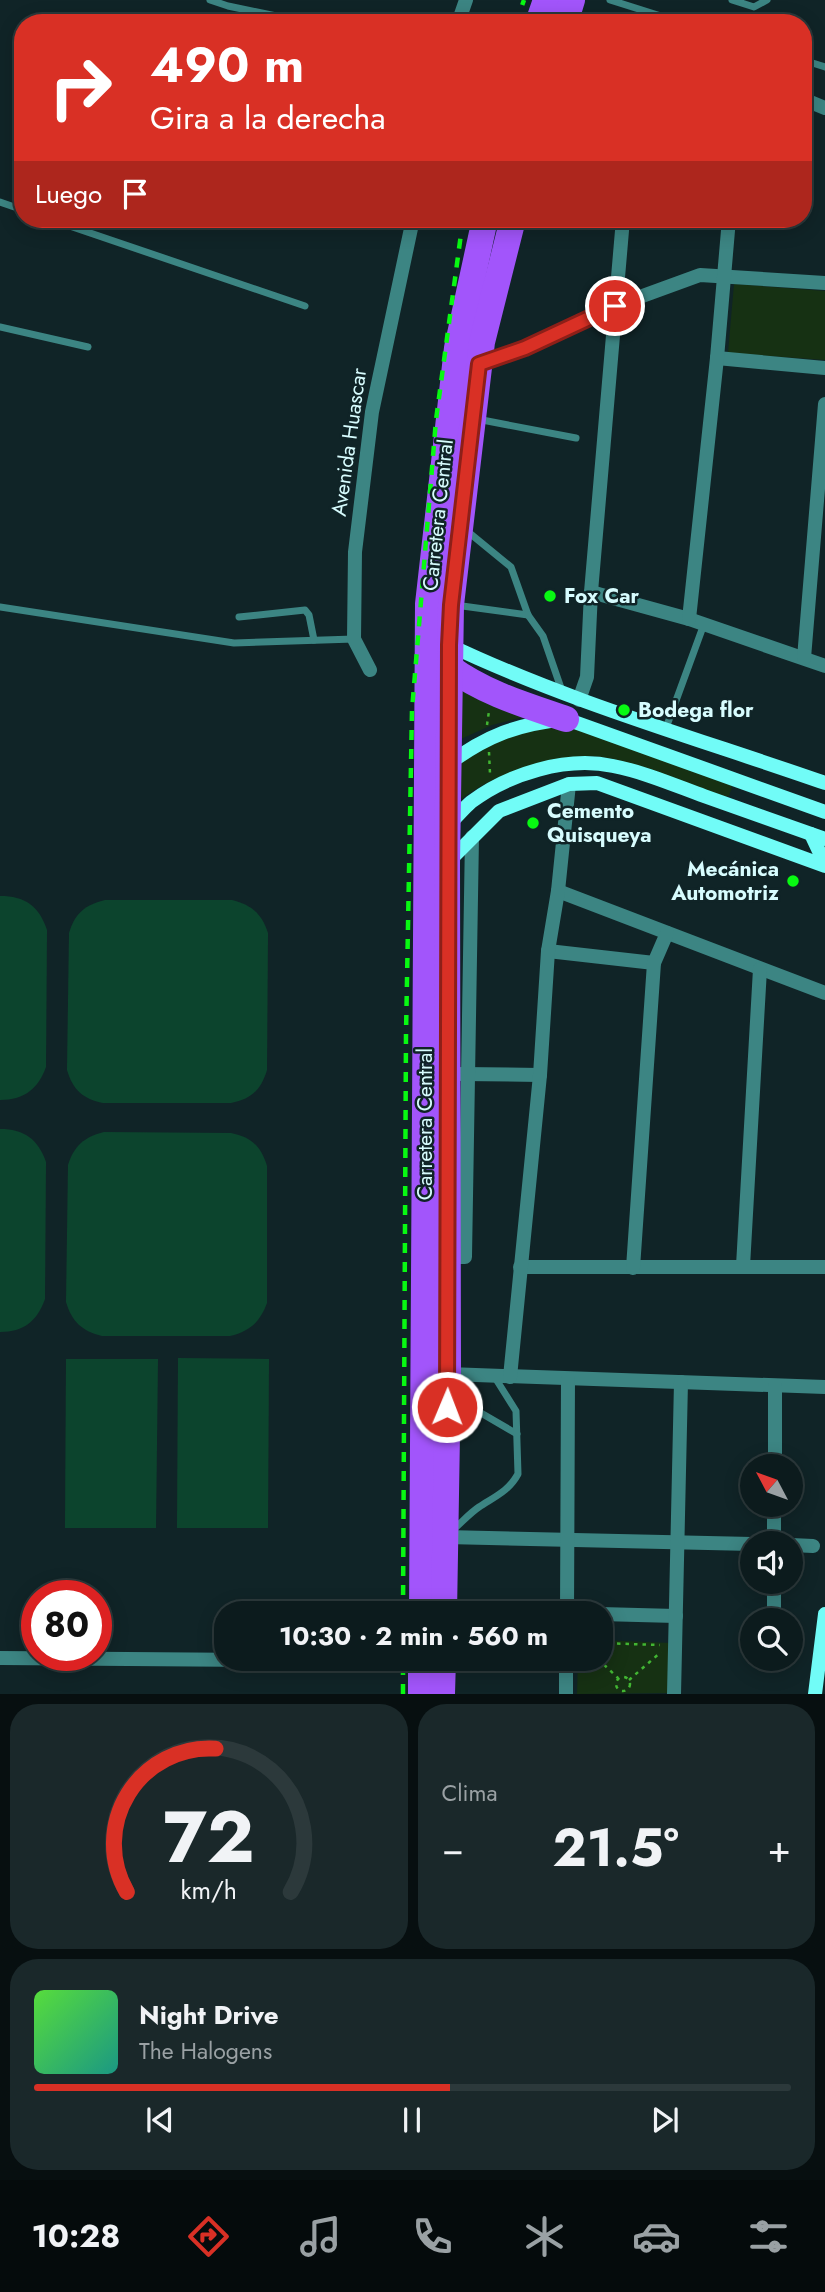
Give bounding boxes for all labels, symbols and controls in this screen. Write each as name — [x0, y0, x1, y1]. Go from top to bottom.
text: 490 m — [150, 30, 304, 100]
icon: right — [35, 42, 126, 133]
text: Gira a la derecha — [150, 95, 386, 141]
text: Luego — [35, 175, 102, 213]
icon: arrive — [116, 175, 154, 213]
pin — [585, 276, 645, 336]
icon: arrive — [596, 287, 634, 325]
street label: Avenida Huascar — [324, 365, 374, 518]
street label: Carretera Central — [415, 438, 461, 592]
place label: Fox Car — [564, 581, 640, 611]
marker: Fox Car — [542, 588, 558, 604]
place label: Bodega flor — [638, 695, 754, 725]
marker: Bodega flor — [616, 702, 632, 718]
place label: Cemento Quisqueya — [547, 796, 652, 850]
marker: Cemento Quisqueya — [525, 815, 541, 831]
place label: Mecánica Automotriz — [670, 854, 779, 908]
marker: Mecánica Automotriz — [785, 873, 801, 889]
street label: Carretera Central — [410, 1048, 440, 1200]
position arrow — [410, 1370, 484, 1444]
north arrow — [740, 1454, 803, 1517]
map controls — [740, 1454, 803, 1671]
button: sound — [740, 1531, 803, 1594]
speed limit sign: 80 — [21, 1580, 112, 1671]
button: search — [740, 1608, 803, 1671]
text: 10:30 · 2 min · 560 m — [279, 1617, 548, 1655]
text: Clima — [442, 1776, 498, 1810]
text: 72 — [163, 1785, 255, 1890]
text: 21.5° — [553, 1810, 679, 1886]
text: − — [442, 1821, 464, 1876]
text: + — [768, 1821, 791, 1876]
text: km/h — [180, 1872, 237, 1908]
text: Night Drive — [139, 1996, 279, 2034]
text: The Halogens — [139, 2034, 272, 2068]
icon: previous — [141, 2101, 179, 2139]
icon: pause — [393, 2101, 431, 2139]
icon: next — [646, 2101, 684, 2139]
icon: directions — [184, 2212, 233, 2261]
icon: music — [296, 2212, 345, 2261]
icon: phone — [408, 2212, 457, 2261]
icon: climate — [520, 2212, 569, 2261]
icon: car — [632, 2212, 681, 2261]
icon: filters — [744, 2212, 793, 2261]
text: 10:28 — [32, 2213, 120, 2259]

